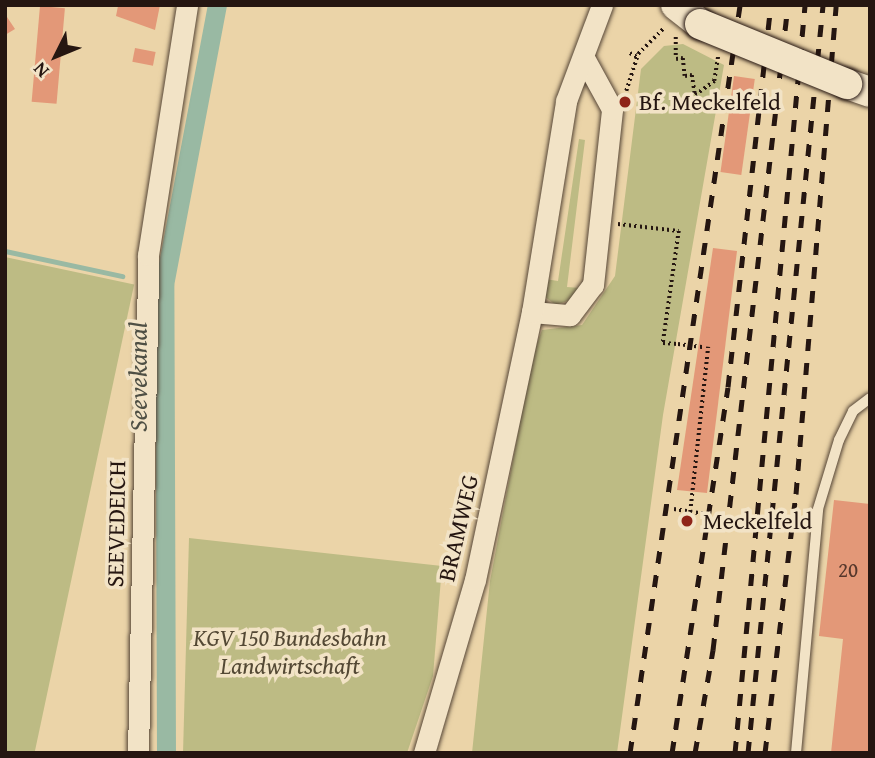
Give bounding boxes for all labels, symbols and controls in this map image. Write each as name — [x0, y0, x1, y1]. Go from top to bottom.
north arrow — [21, 21, 91, 91]
text: N — [26, 56, 55, 85]
place label: Bf. Meckelfeld — [639, 88, 781, 116]
marker: Bf. Meckelfeld — [617, 94, 633, 110]
water label: Seevekanal — [122, 322, 154, 432]
street label: SEEVEDEICH — [100, 460, 132, 588]
street label: BRAMWEG — [432, 472, 484, 584]
place label: Meckelfeld — [703, 507, 812, 535]
marker: Meckelfeld — [677, 511, 697, 531]
house number: 20 — [838, 557, 858, 583]
park label: KGV 150 Bundesbahn Landwirtschaft — [193, 624, 387, 680]

